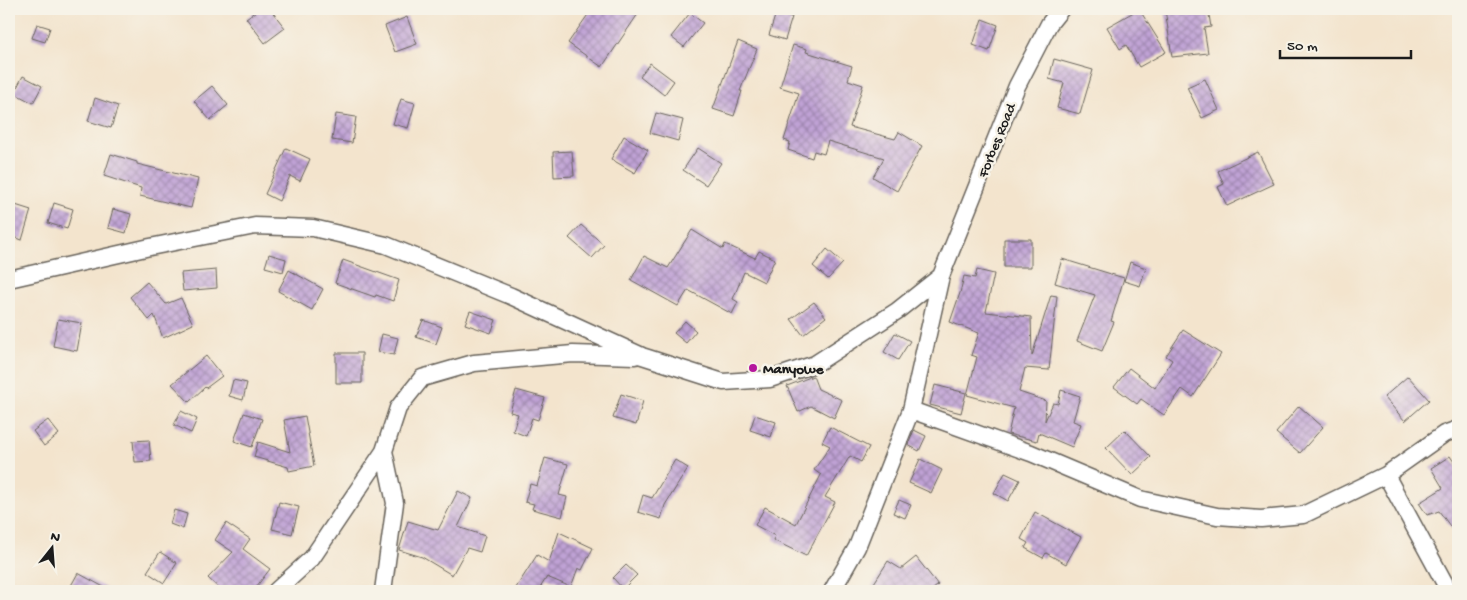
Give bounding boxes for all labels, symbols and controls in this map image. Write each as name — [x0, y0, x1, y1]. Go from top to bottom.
scale bar — [1280, 28, 1411, 60]
text: 50 m — [1287, 38, 1318, 56]
street label: Forbes Road — [974, 100, 1021, 181]
place label: Manyowe — [763, 361, 825, 379]
marker: Manyowe — [747, 362, 759, 374]
north arrow — [28, 522, 78, 572]
text: N — [48, 528, 62, 547]

